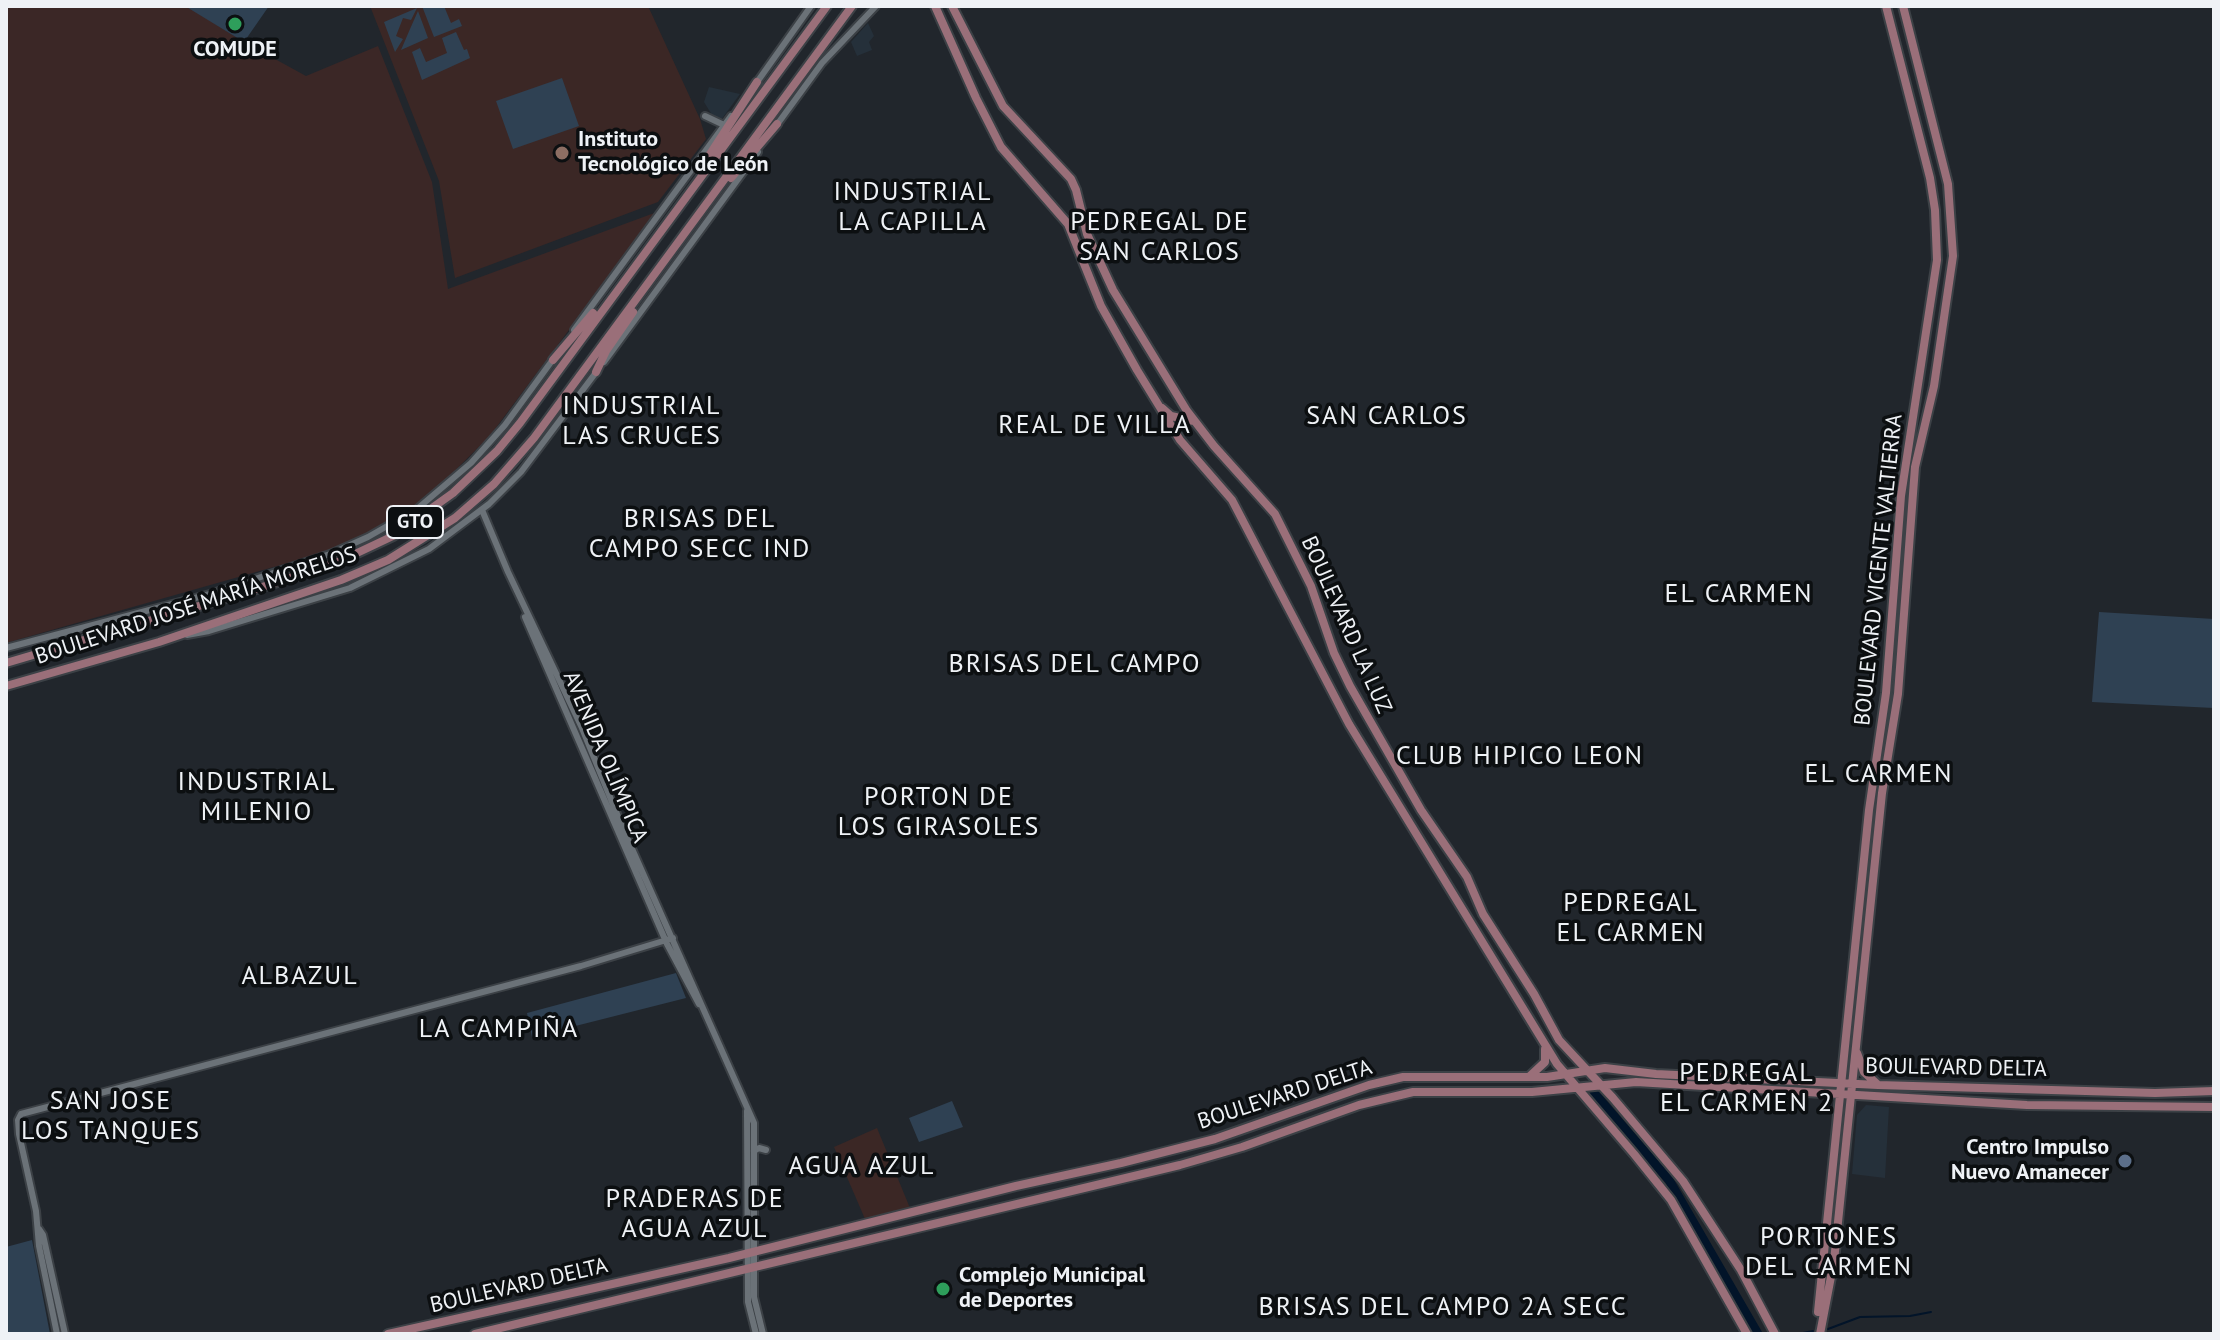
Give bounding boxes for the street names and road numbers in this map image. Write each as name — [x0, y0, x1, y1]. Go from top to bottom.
street label: BOULEVARD VICENTE VALTIERRA — [1850, 413, 1908, 727]
road number: GTO — [387, 506, 443, 538]
street label: BOULEVARD LA LUZ — [1295, 532, 1397, 718]
street label: BOULEVARD JOSÉ MARÍA MORELOS — [32, 541, 360, 671]
street label: AVENIDA OLÍMPICA — [557, 667, 653, 847]
street label: BOULEVARD DELTA — [1865, 1053, 2047, 1083]
street label: BOULEVARD DELTA — [1195, 1054, 1375, 1136]
street label: BOULEVARD DELTA — [428, 1253, 610, 1319]

